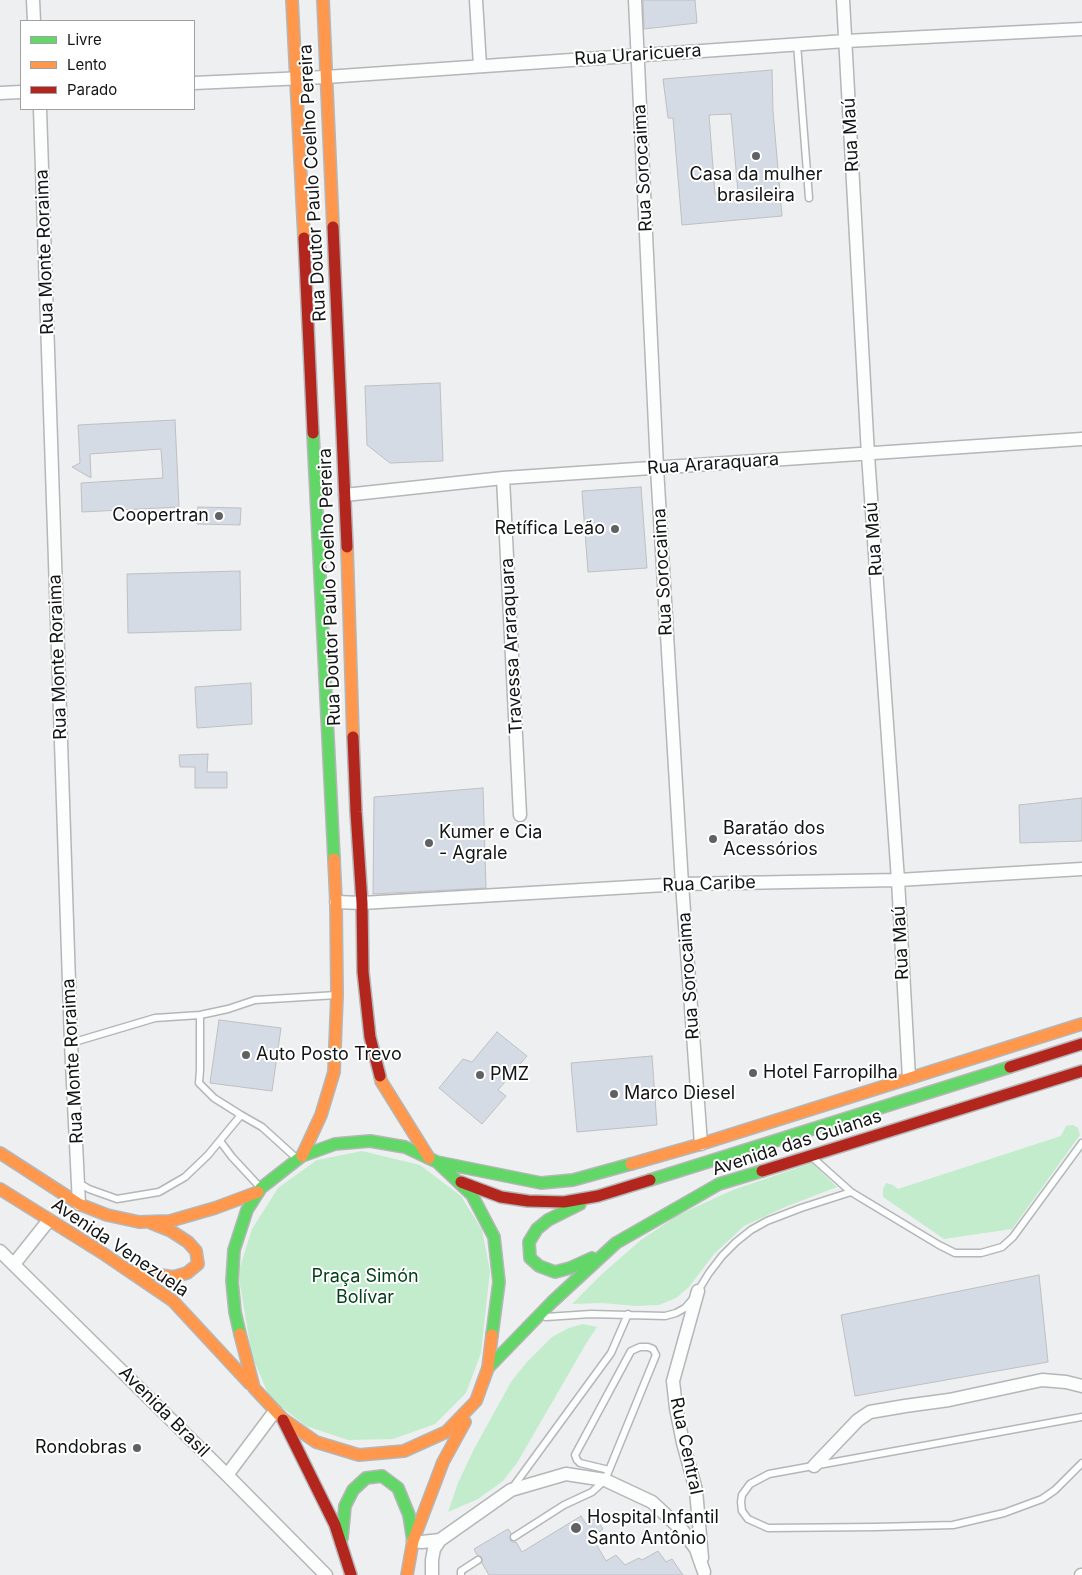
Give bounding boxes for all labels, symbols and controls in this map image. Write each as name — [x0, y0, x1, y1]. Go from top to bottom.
legend — [20, 20, 195, 110]
text: Livre — [67, 30, 102, 49]
street label: Rua Uraricuera — [574, 40, 702, 70]
street label: Rua Doutor Paulo Coelho Pereira — [295, 44, 331, 322]
text: Lento — [67, 55, 107, 74]
text: Parado — [67, 80, 117, 99]
street label: Rua Maú — [838, 97, 864, 173]
street label: Rua Sorocaima — [629, 104, 657, 232]
marker: Casa da mulher brasileira — [750, 150, 762, 162]
place label: Casa da mulher brasileira — [690, 164, 822, 206]
street label: Rua Monte Roraima — [31, 169, 59, 335]
street label: Rua Doutor Paulo Coelho Pereira — [314, 448, 346, 726]
street label: Rua Araraquara — [646, 449, 780, 479]
street label: Rua Maú — [861, 501, 887, 577]
place label: Coopertran — [112, 505, 209, 527]
street label: Rua Sorocaima — [649, 508, 677, 636]
marker: Coopertran — [213, 510, 225, 522]
place label: Retífica Leão — [495, 518, 605, 540]
marker: Retífica Leão — [609, 523, 621, 535]
street label: Travessa Araraquara — [497, 557, 527, 735]
street label: Rua Monte Roraima — [44, 574, 72, 740]
place label: Baratão dos Acessórios — [723, 818, 825, 861]
place label: Kumer e Cia - Agrale — [439, 822, 542, 864]
marker: Baratão dos Acessórios — [707, 833, 719, 845]
marker: Kumer e Cia - Agrale — [423, 837, 435, 849]
street label: Rua Caribe — [662, 872, 756, 896]
street label: Rua Maú — [888, 905, 914, 981]
street label: Rua Sorocaima — [674, 911, 704, 1041]
street label: Rua Monte Roraima — [58, 978, 88, 1144]
place label: Auto Posto Trevo — [256, 1044, 402, 1066]
marker: Auto Posto Trevo — [240, 1049, 252, 1061]
place label: Hotel Farropilha — [763, 1062, 898, 1084]
place label: PMZ — [490, 1064, 529, 1086]
marker: Hotel Farropilha — [747, 1067, 759, 1079]
marker: PMZ — [474, 1069, 486, 1081]
place label: Marco Diesel — [624, 1083, 735, 1105]
marker: Marco Diesel — [608, 1088, 620, 1100]
street label: Avenida das Guianas — [709, 1105, 885, 1181]
street label: Avenida Venezuela — [47, 1194, 193, 1302]
park label: Praça Simón Bolívar — [311, 1266, 419, 1308]
street label: Avenida Brasil — [114, 1362, 214, 1462]
street label: Rua Central — [665, 1395, 707, 1497]
place label: Rondobras — [35, 1437, 127, 1459]
marker: Rondobras — [131, 1442, 143, 1454]
place label: Hospital Infantil Santo Antônio — [587, 1507, 719, 1550]
marker: Hospital Infantil Santo Antônio — [569, 1521, 583, 1535]

